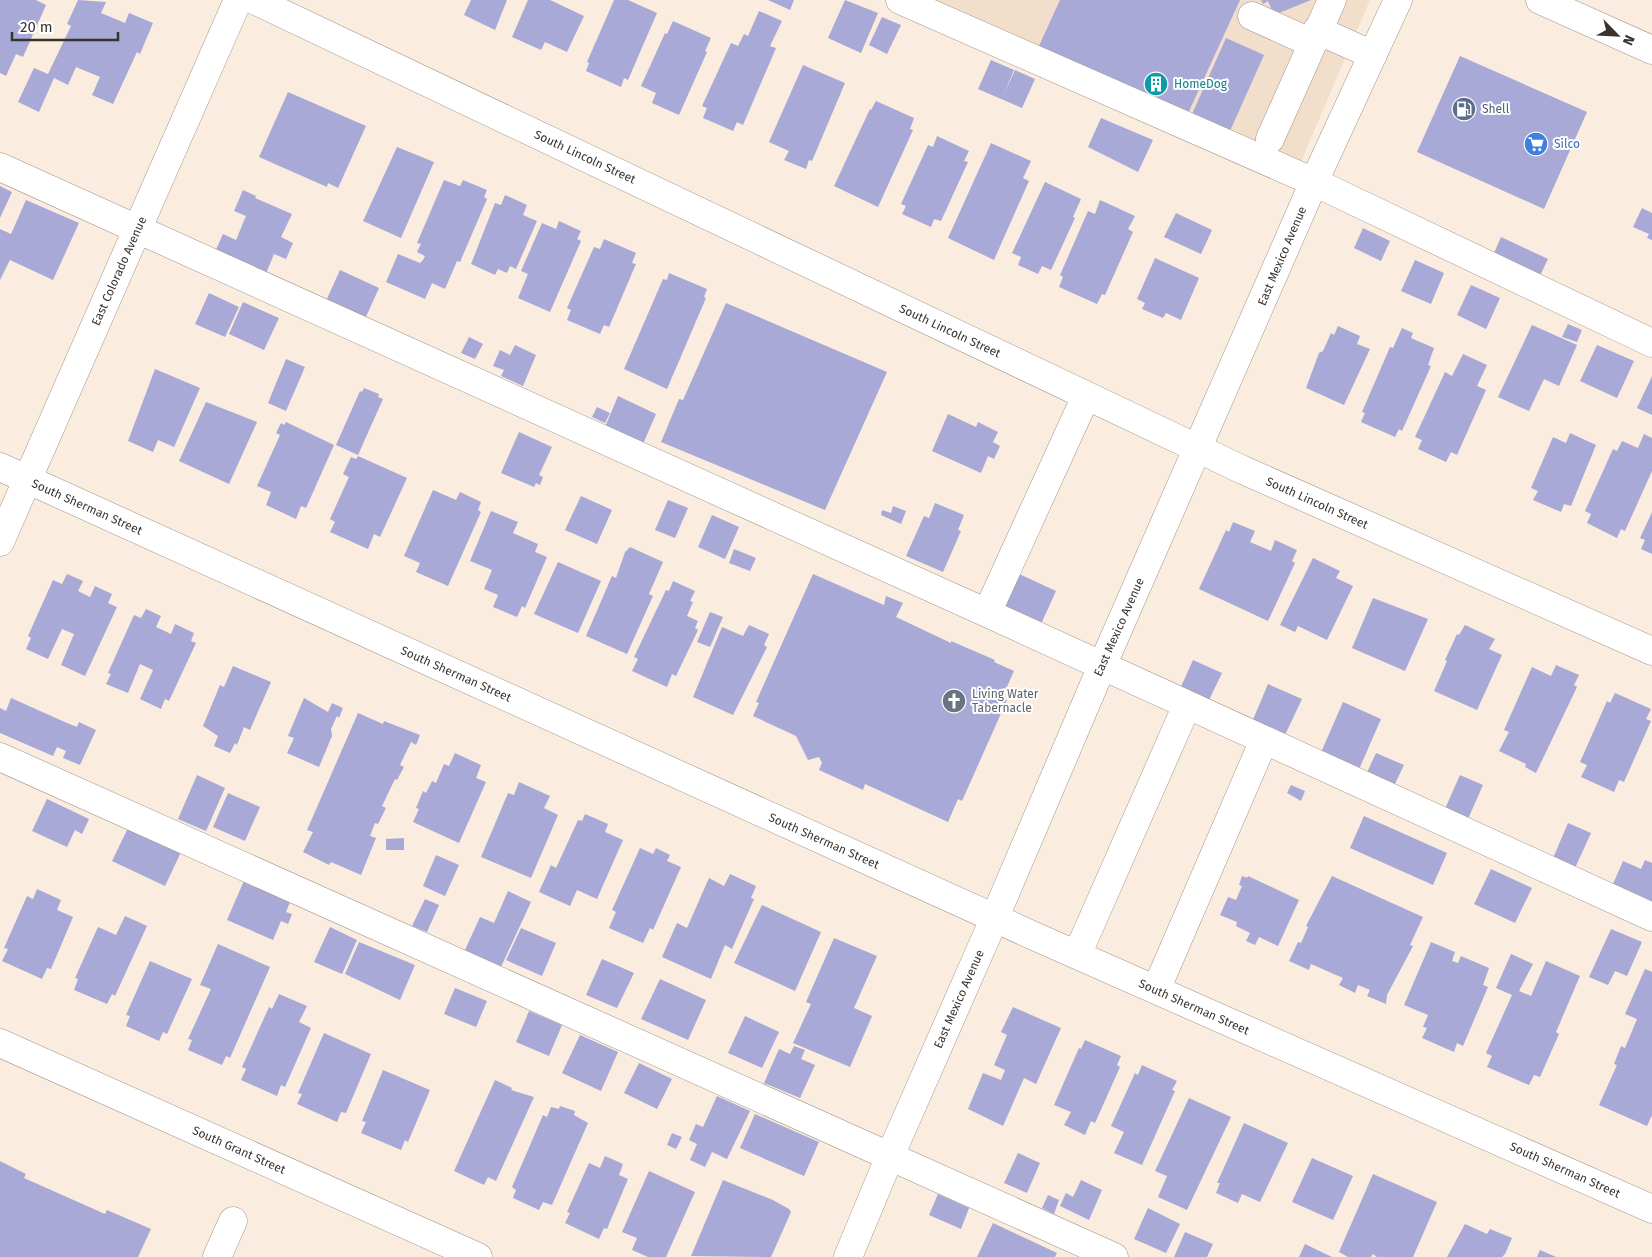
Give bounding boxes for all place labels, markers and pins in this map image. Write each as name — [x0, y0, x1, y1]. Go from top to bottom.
building icon: HomeDog — [1143, 71, 1169, 97]
place label: HomeDog — [1174, 77, 1228, 91]
fuel station icon: Shell — [1451, 96, 1477, 122]
place label: Shell — [1482, 102, 1510, 116]
supermarket icon: Silco — [1523, 131, 1549, 157]
place label: Silco — [1554, 137, 1580, 151]
place label: Living Water Tabernacle — [972, 687, 1039, 715]
church icon: Living Water Tabernacle — [941, 688, 967, 714]

